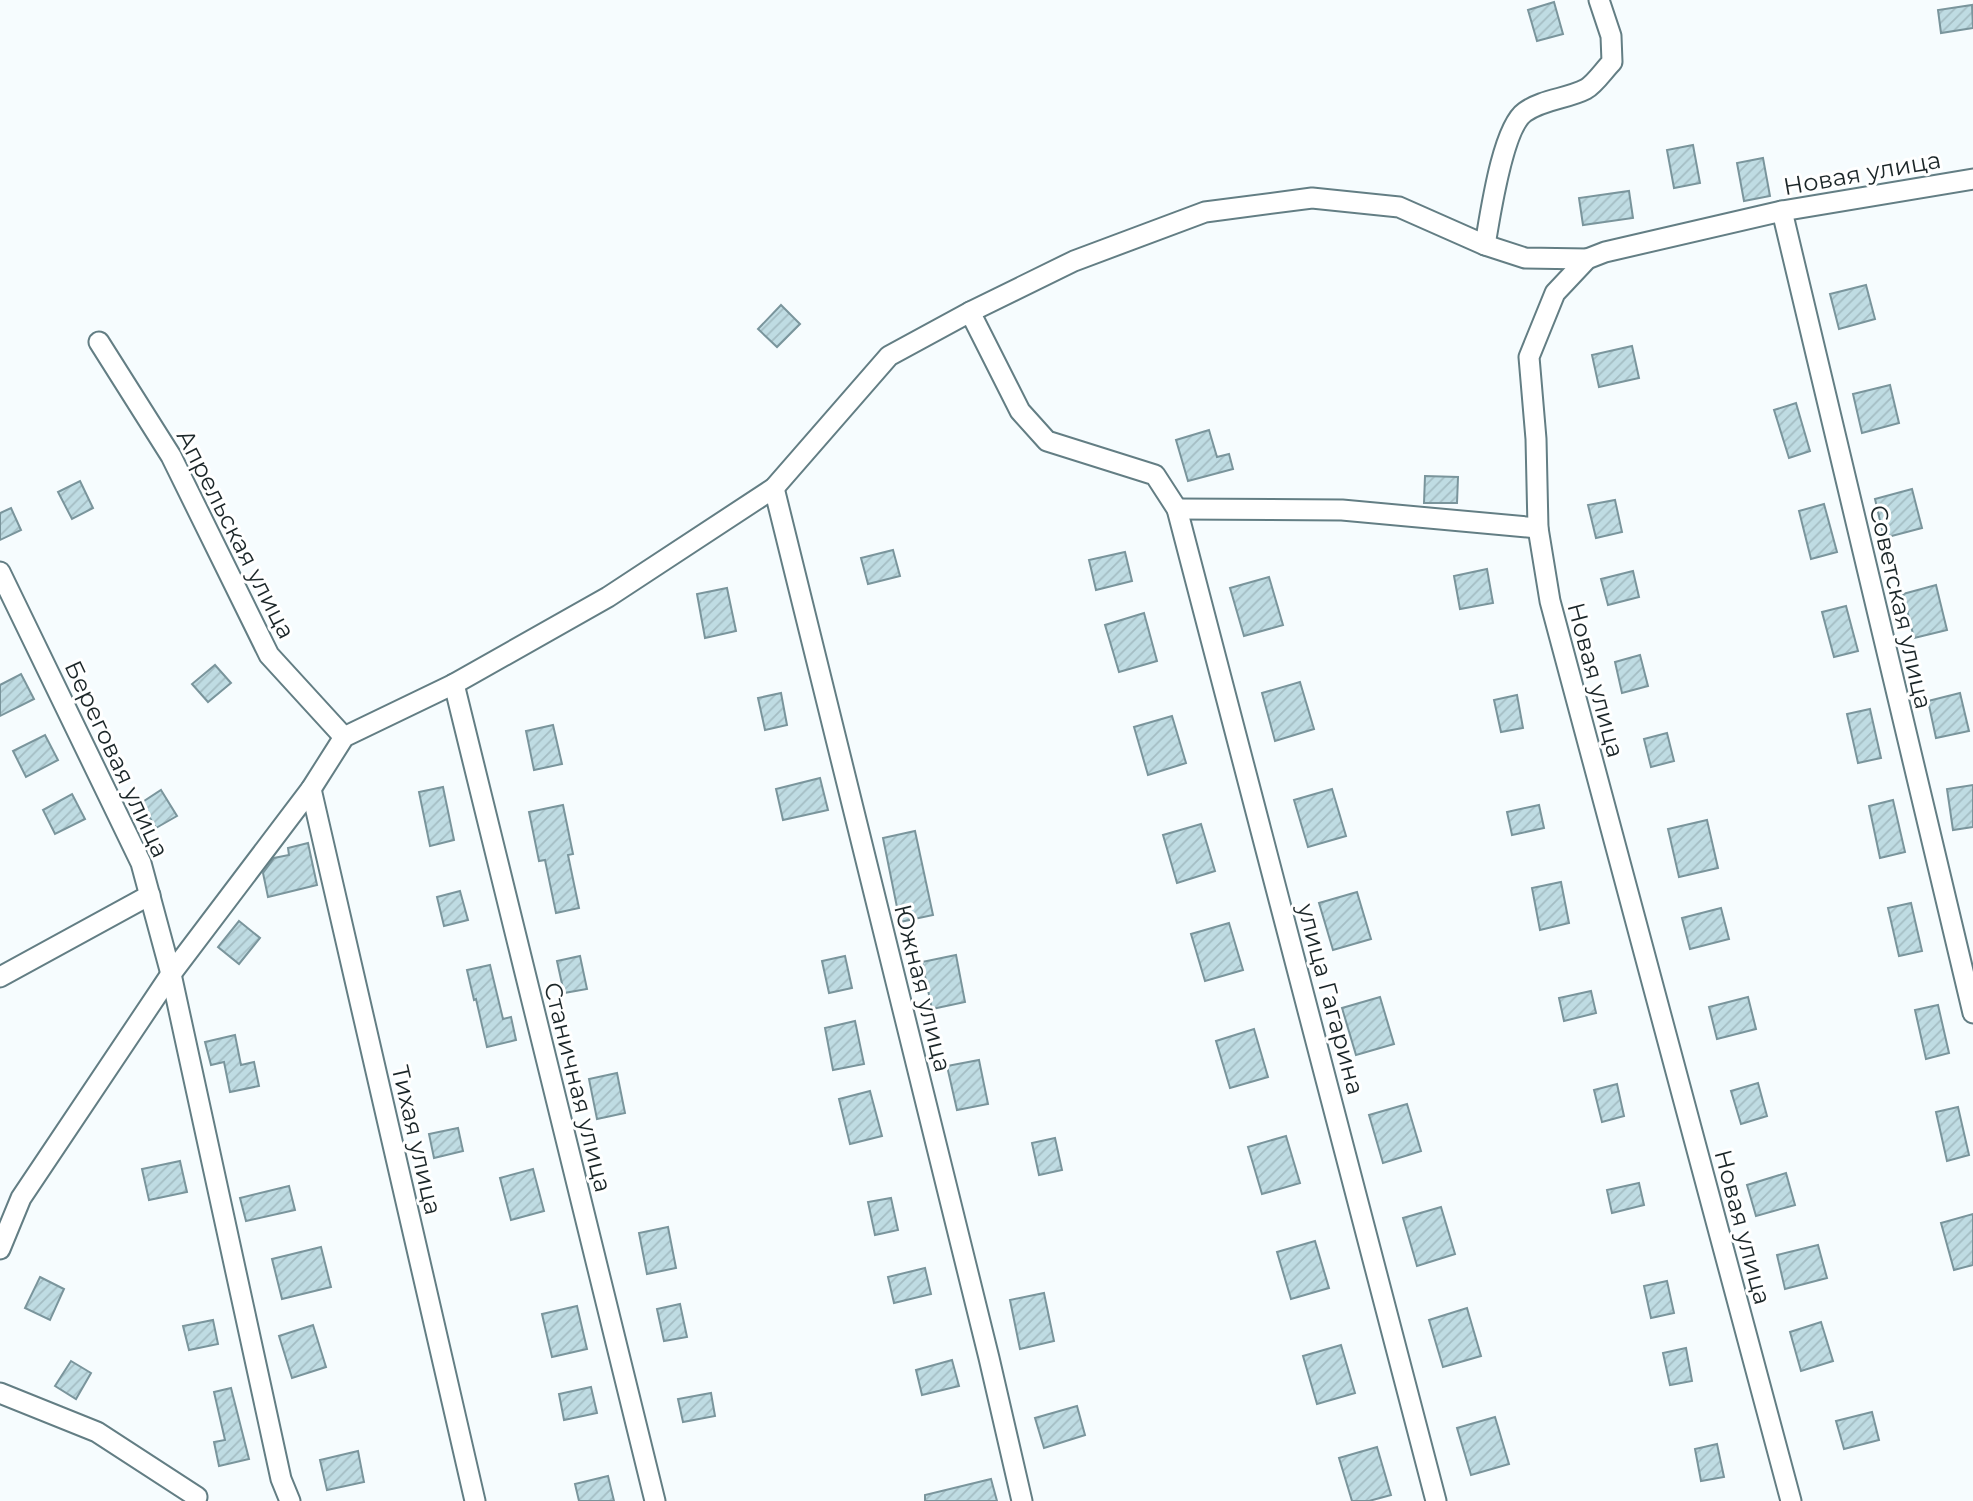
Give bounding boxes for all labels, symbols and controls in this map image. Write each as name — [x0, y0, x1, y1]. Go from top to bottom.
street label: Новая улица — [1781, 145, 1943, 201]
street label: Апрельская улица — [171, 425, 301, 643]
street label: Советская улица — [1863, 502, 1939, 712]
street label: Новая улица — [1561, 599, 1631, 761]
street label: Береговая улица — [59, 656, 175, 862]
street label: улица Гагарина — [1291, 899, 1370, 1098]
street label: Южная улица — [888, 901, 958, 1075]
street label: Станичная улица — [538, 979, 618, 1195]
street label: Тихая улица — [386, 1062, 448, 1218]
street label: Новая улица — [1708, 1146, 1778, 1308]

